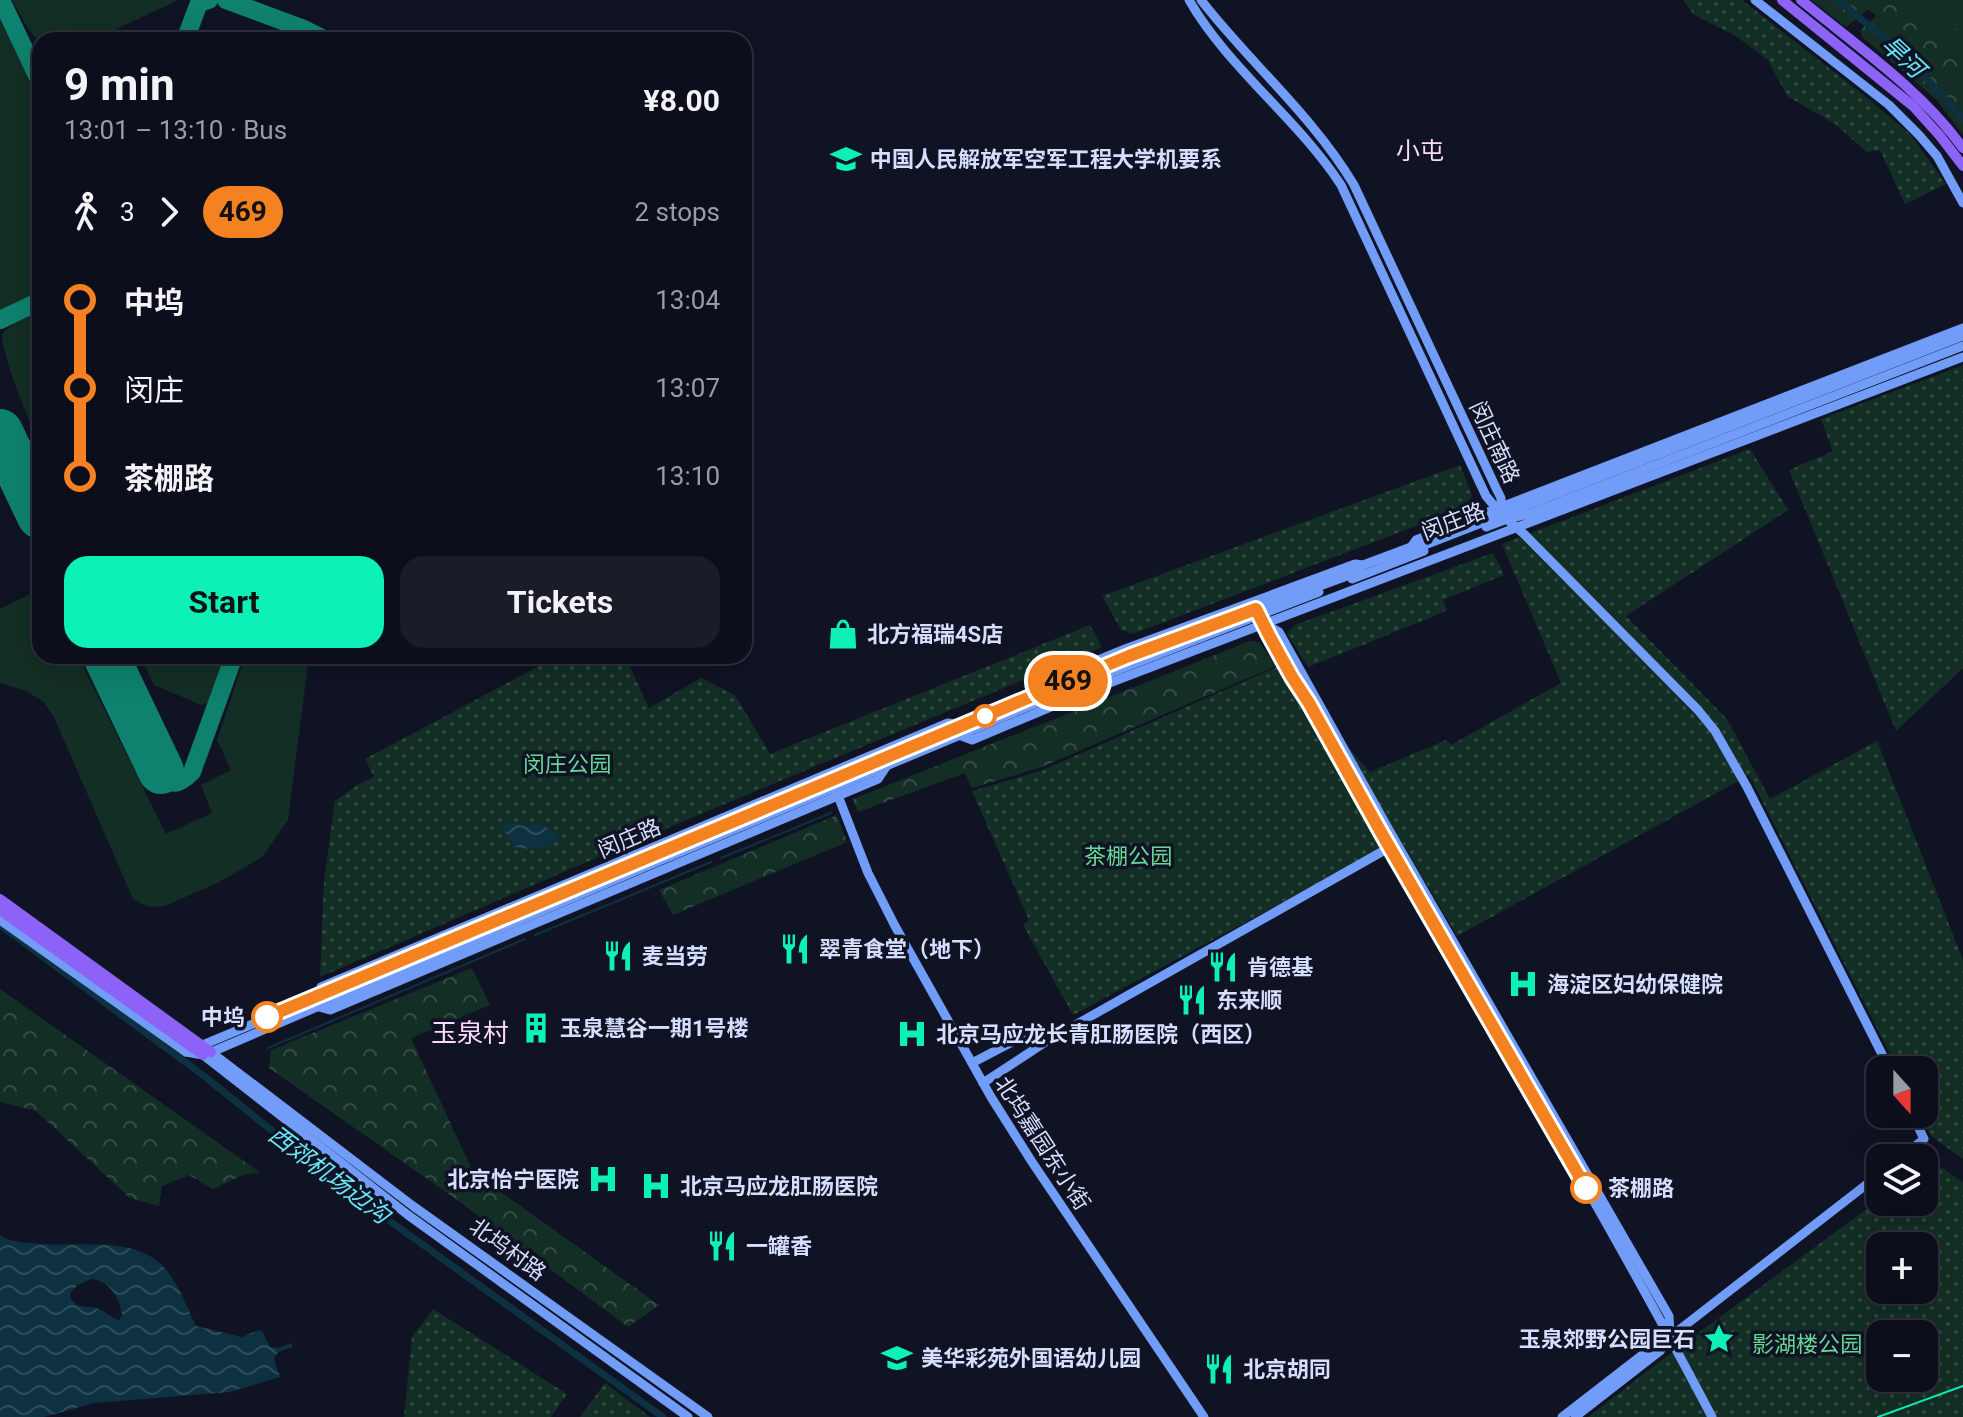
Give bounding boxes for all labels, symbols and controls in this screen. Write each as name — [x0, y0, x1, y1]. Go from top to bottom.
water label: 旱河 — [1876, 30, 1933, 86]
text: 9 min — [64, 59, 175, 111]
text: ¥8.00 — [644, 83, 720, 118]
text: 13:01 – 13:10 · Bus — [64, 115, 287, 145]
district label: 小屯 — [1396, 137, 1444, 165]
school or university icon: 中国人民解放军空军工程大学机要系 — [829, 142, 863, 176]
place label: 中国人民解放军空军工程大学机要系 — [870, 147, 1222, 172]
icon: walk — [64, 190, 108, 234]
icon: forward — [147, 190, 191, 234]
text: 469 — [219, 195, 267, 228]
text: 3 — [120, 197, 135, 227]
text: 2 stops — [634, 197, 720, 227]
text: 中坞 — [124, 285, 184, 320]
text: 13:04 — [655, 285, 720, 315]
text: 闵庄 — [124, 373, 184, 408]
text: 13:07 — [655, 373, 720, 403]
street label: 闵庄南路 — [1465, 397, 1524, 487]
text: 茶棚路 — [124, 461, 214, 496]
text: 13:10 — [655, 461, 720, 491]
street label: 闵庄路 — [1418, 498, 1488, 545]
button: Start — [64, 556, 384, 648]
button: Tickets — [400, 556, 720, 648]
shop icon: 北方福瑞4S店 — [826, 617, 860, 651]
place label: 北方福瑞4S店 — [867, 622, 1003, 647]
line badge: 469 — [1022, 655, 1114, 707]
text: 469 — [1044, 664, 1092, 697]
unlabelled marker — [974, 705, 996, 727]
park label: 闵庄公园 — [523, 752, 611, 777]
street label: 闵庄路 — [594, 814, 664, 863]
park label: 茶棚公园 — [1084, 844, 1172, 869]
restaurant icon: 翠青食堂（地下） — [778, 932, 812, 966]
place label: 翠青食堂（地下） — [819, 937, 995, 962]
restaurant icon: 麦当劳 — [601, 939, 635, 973]
place label: 麦当劳 — [642, 944, 708, 969]
restaurant icon: 肯德基 — [1206, 950, 1240, 984]
place label: 肯德基 — [1247, 955, 1313, 980]
hospital icon: 海淀区妇幼保健院 — [1506, 967, 1540, 1001]
place label: 海淀区妇幼保健院 — [1547, 972, 1723, 997]
restaurant icon: 东来顺 — [1175, 983, 1209, 1017]
place label: 东来顺 — [1216, 988, 1282, 1013]
marker: 中坞 — [252, 1002, 282, 1032]
place label: 中坞 — [201, 1005, 245, 1030]
building icon: 玉泉慧谷一期1号楼 — [519, 1011, 553, 1045]
place label: 玉泉慧谷一期1号楼 — [560, 1016, 749, 1041]
hospital icon: 北京马应龙长青肛肠医院（西区） — [895, 1017, 929, 1051]
district label: 玉泉村 — [431, 1018, 509, 1048]
place label: 北京马应龙长青肛肠医院（西区） — [936, 1022, 1266, 1047]
north arrow — [1866, 1056, 1938, 1128]
map controls — [1866, 1056, 1938, 1392]
street label: 北坞嘉园东小街 — [990, 1072, 1095, 1215]
water label: 西郊机场边沟 — [263, 1120, 397, 1231]
button: layers — [1866, 1144, 1938, 1216]
hospital icon: 北京怡宁医院 — [586, 1162, 620, 1196]
place label: 北京怡宁医院 — [447, 1167, 579, 1192]
hospital icon: 北京马应龙肛肠医院 — [639, 1169, 673, 1203]
marker: 茶棚路 — [1571, 1173, 1601, 1203]
place label: 北京马应龙肛肠医院 — [680, 1174, 878, 1199]
place label: 茶棚路 — [1608, 1176, 1674, 1201]
street label: 北坞村路 — [465, 1213, 551, 1285]
restaurant icon: 一罐香 — [705, 1229, 739, 1263]
button: + — [1866, 1232, 1938, 1304]
place label: 一罐香 — [746, 1234, 812, 1259]
button: − — [1866, 1320, 1938, 1392]
place icon: 玉泉郊野公园巨石 — [1702, 1322, 1736, 1356]
place label: 玉泉郊野公园巨石 — [1519, 1327, 1695, 1352]
park label: 影湖楼公园 — [1752, 1332, 1862, 1357]
school or university icon: 美华彩苑外国语幼儿园 — [880, 1341, 914, 1375]
place label: 美华彩苑外国语幼儿园 — [921, 1346, 1141, 1371]
restaurant icon: 北京胡同 — [1202, 1352, 1236, 1386]
place label: 北京胡同 — [1243, 1357, 1331, 1382]

